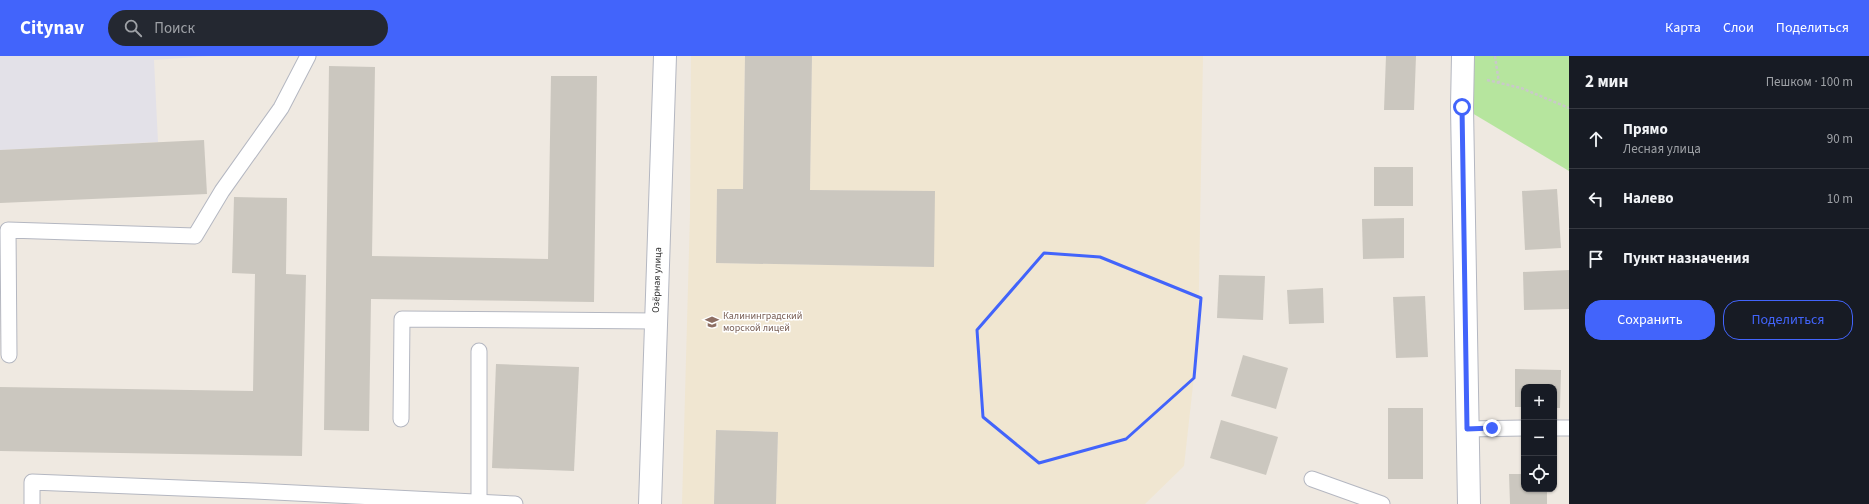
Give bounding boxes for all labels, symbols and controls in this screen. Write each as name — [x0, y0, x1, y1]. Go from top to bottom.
search box — [108, 10, 388, 46]
text: Citynav — [20, 15, 84, 42]
icon: search — [122, 17, 144, 39]
text: Поиск — [154, 18, 195, 39]
text: Карта — [1665, 18, 1701, 38]
text: Слои — [1723, 18, 1754, 38]
text: Поделиться — [1776, 18, 1849, 38]
text: 2 мин — [1585, 70, 1628, 94]
text: Пешком · 100 m — [1766, 73, 1853, 91]
route start — [1453, 98, 1471, 116]
text: Прямо — [1623, 119, 1668, 140]
icon: ahead — [1585, 128, 1607, 150]
text: 90 m — [1827, 130, 1853, 148]
text: Лесная улица — [1623, 140, 1701, 158]
icon: left — [1585, 188, 1607, 210]
text: Налево — [1623, 188, 1674, 209]
text: 10 m — [1827, 190, 1853, 208]
street label: Озёрная улица — [649, 247, 665, 313]
icon: arrive — [1585, 248, 1607, 270]
text: Пункт назначения — [1623, 248, 1750, 269]
button: Сохранить — [1585, 300, 1715, 340]
button: Поделиться — [1723, 300, 1853, 340]
place label: Калининградский морской лицей — [723, 309, 802, 335]
school or university icon: Калининградский морской лицей — [704, 314, 720, 330]
map controls — [1521, 384, 1557, 492]
button: + — [1521, 384, 1557, 420]
route end — [1483, 419, 1501, 437]
button: − — [1521, 420, 1557, 456]
button: locate — [1521, 456, 1557, 492]

